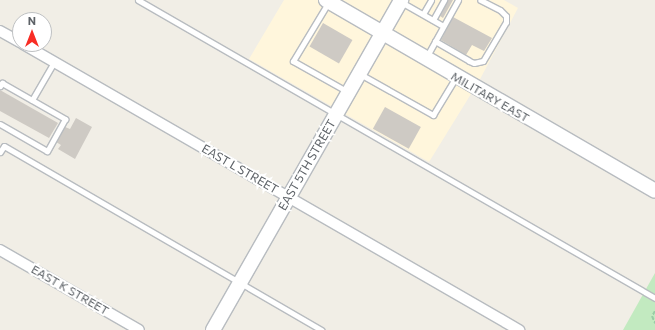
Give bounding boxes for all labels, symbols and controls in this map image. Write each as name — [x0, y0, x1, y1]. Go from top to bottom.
north arrow — [12, 12, 52, 52]
text: N — [28, 14, 36, 27]
street label: MILITARY EAST — [448, 69, 532, 125]
street label: EAST 5TH STREET — [275, 117, 339, 213]
street label: EAST L STREET — [199, 141, 281, 197]
street label: EAST K STREET — [29, 262, 111, 318]

